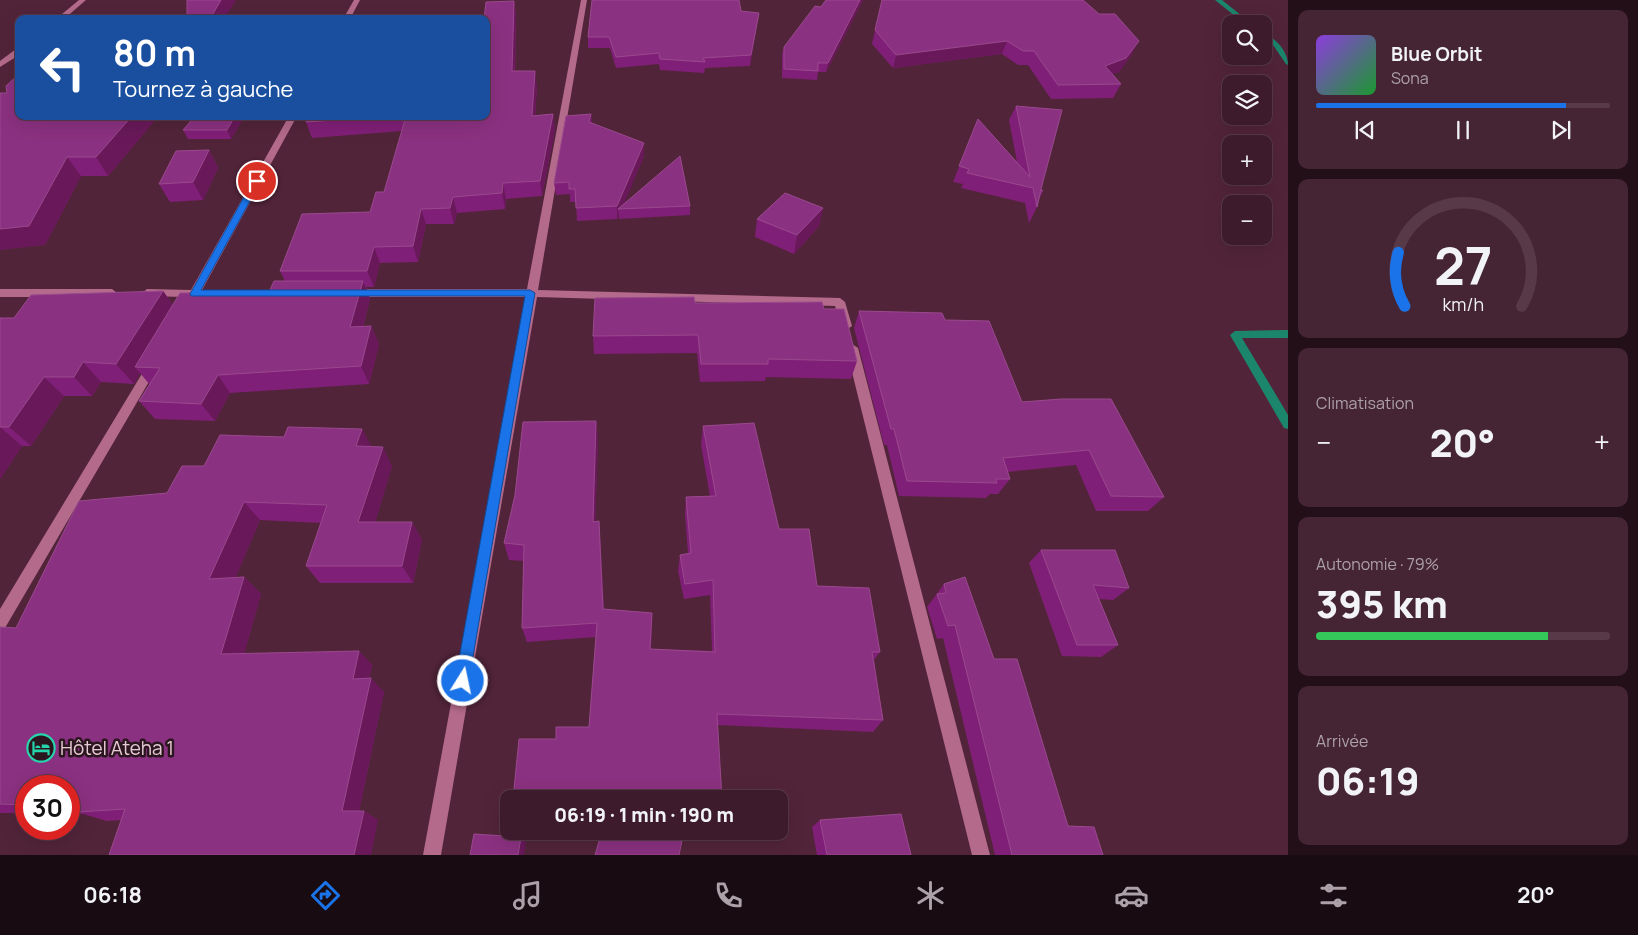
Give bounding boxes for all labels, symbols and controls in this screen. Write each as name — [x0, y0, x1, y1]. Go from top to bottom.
map controls — [1222, 15, 1272, 245]
button: search — [1222, 15, 1272, 65]
text: 80 m — [113, 29, 196, 77]
icon: left — [30, 35, 95, 100]
text: Blue Orbit — [1391, 41, 1483, 67]
text: Sona — [1391, 67, 1429, 89]
text: Tournez à gauche — [113, 74, 293, 104]
button: layers — [1222, 75, 1272, 125]
icon: previous — [1351, 116, 1379, 144]
icon: pause — [1449, 116, 1477, 144]
icon: next — [1547, 116, 1575, 144]
button: + — [1222, 135, 1272, 185]
pin — [236, 160, 278, 202]
icon: arrive — [243, 167, 271, 195]
button: − — [1222, 195, 1272, 245]
text: 27 — [1434, 230, 1492, 301]
text: km/h — [1442, 292, 1484, 316]
text: Climatisation — [1316, 392, 1414, 414]
text: 20° — [1430, 416, 1495, 468]
text: − — [1316, 423, 1331, 461]
text: + — [1594, 423, 1610, 461]
text: Autonomie · 79% — [1316, 553, 1439, 575]
text: 395 km — [1316, 577, 1448, 629]
position arrow — [436, 654, 488, 706]
text: Arrivée — [1316, 730, 1368, 752]
hotel icon: Hôtel Ateha 1 — [26, 733, 56, 763]
place label: Hôtel Ateha 1 — [60, 735, 174, 761]
text: 06:19 — [1316, 754, 1420, 806]
speed limit sign: 30 — [15, 775, 80, 840]
text: 06:19 · 1 min · 190 m — [554, 802, 734, 828]
icon: directions — [308, 878, 343, 913]
icon: music — [510, 878, 545, 913]
icon: phone — [711, 878, 746, 913]
icon: climate — [913, 878, 948, 913]
icon: car — [1114, 878, 1149, 913]
icon: filters — [1316, 878, 1351, 913]
text: 06:18 — [83, 880, 142, 910]
text: 20° — [1517, 880, 1555, 910]

